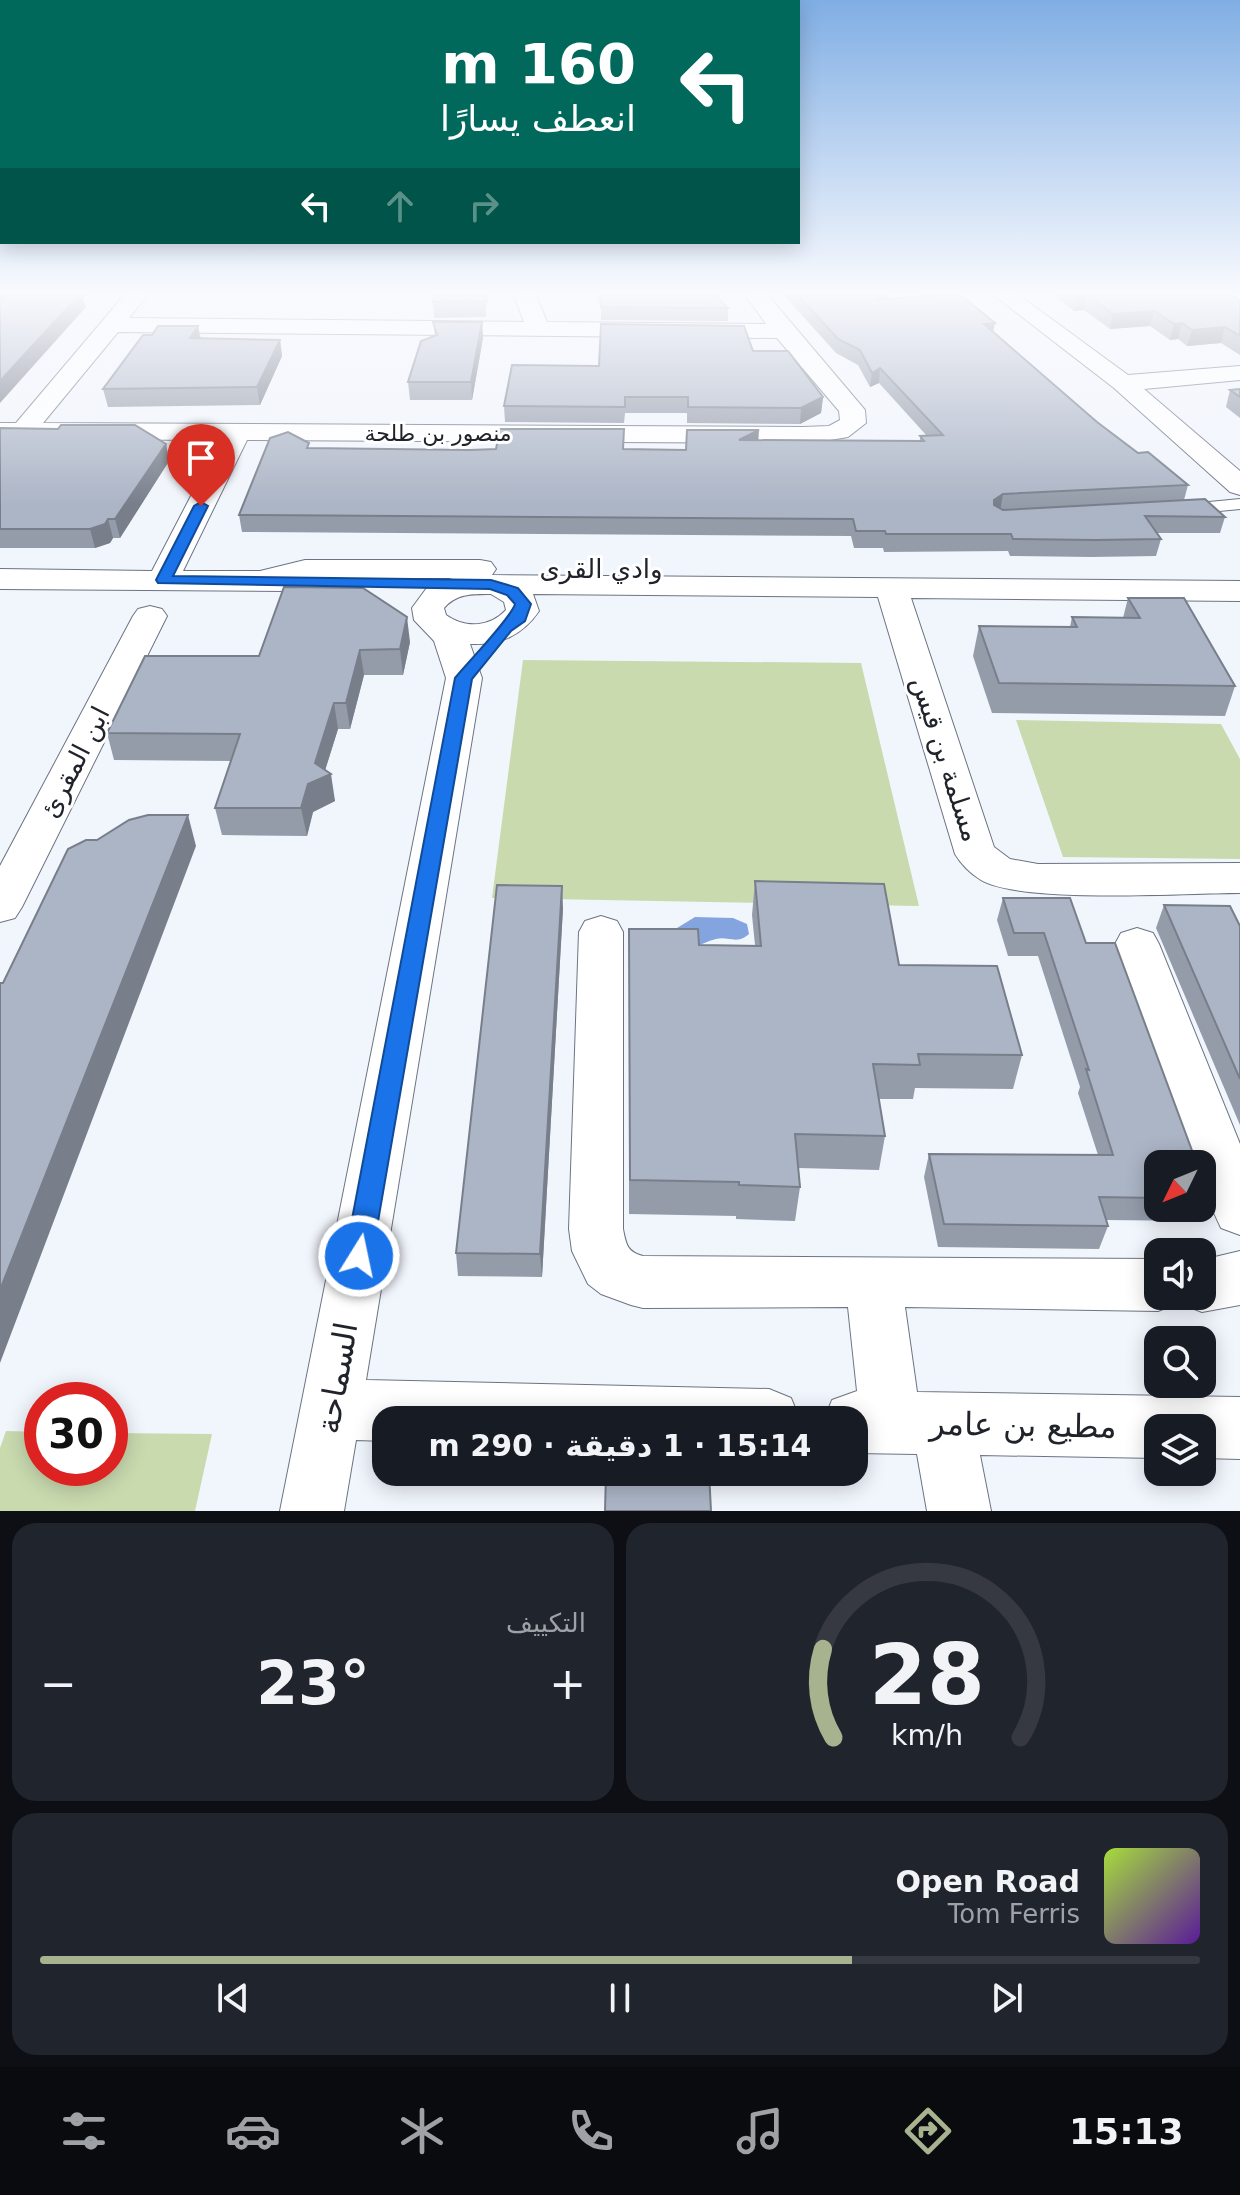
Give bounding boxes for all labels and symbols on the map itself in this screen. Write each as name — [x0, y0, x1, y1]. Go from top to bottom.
street label: منصور بن طلحة — [364, 421, 512, 446]
pin — [167, 424, 235, 506]
street label: وادي القرى — [540, 554, 662, 585]
street label: مسلمة بن قيس — [904, 673, 987, 846]
street label: ابن المقرئ — [34, 701, 117, 823]
north arrow — [1144, 1150, 1216, 1222]
position arrow — [317, 1214, 401, 1298]
street label: السماحة — [309, 1319, 365, 1437]
speed limit sign: 30 — [24, 1382, 128, 1486]
street label: مطيع بن عامر — [927, 1404, 1117, 1446]

